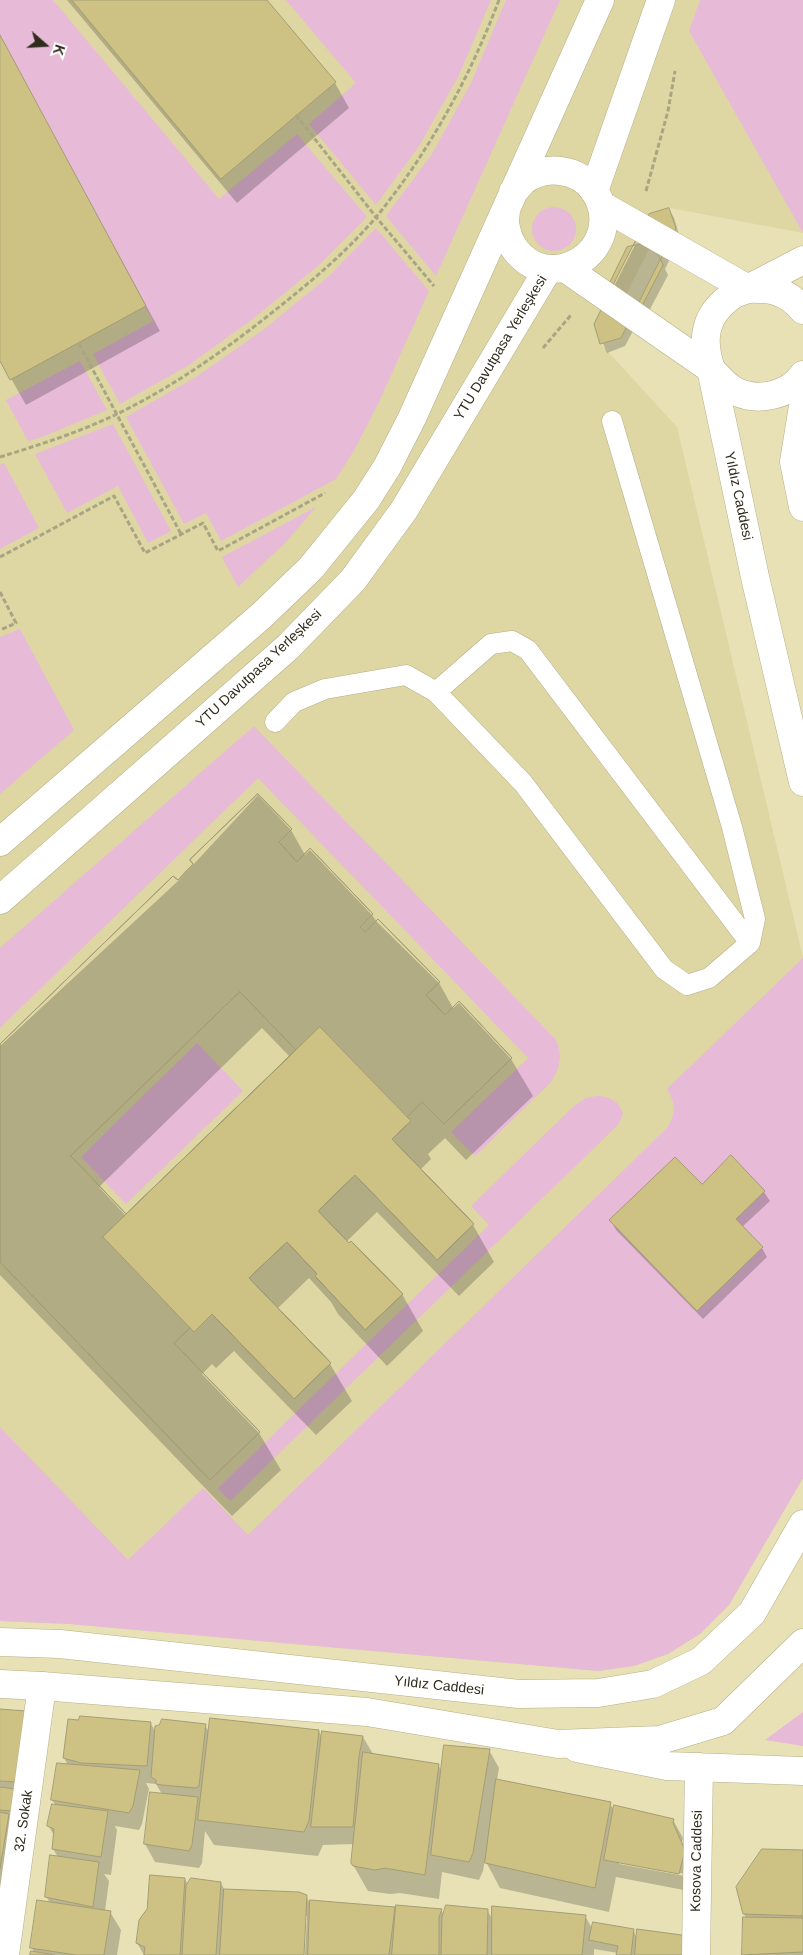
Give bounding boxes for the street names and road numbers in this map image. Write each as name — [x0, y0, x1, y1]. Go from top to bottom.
street label: YTU Davutpasa Yerleşkesi — [451, 273, 551, 423]
street label: Yıldız Caddesi — [720, 450, 756, 542]
street label: YTU Davutpasa Yerleşkesi — [193, 606, 325, 732]
street label: Yıldız Caddesi — [393, 1673, 485, 1699]
street label: 32. Sokak — [11, 1789, 37, 1853]
street label: Kosova Caddesi — [688, 1810, 706, 1912]

